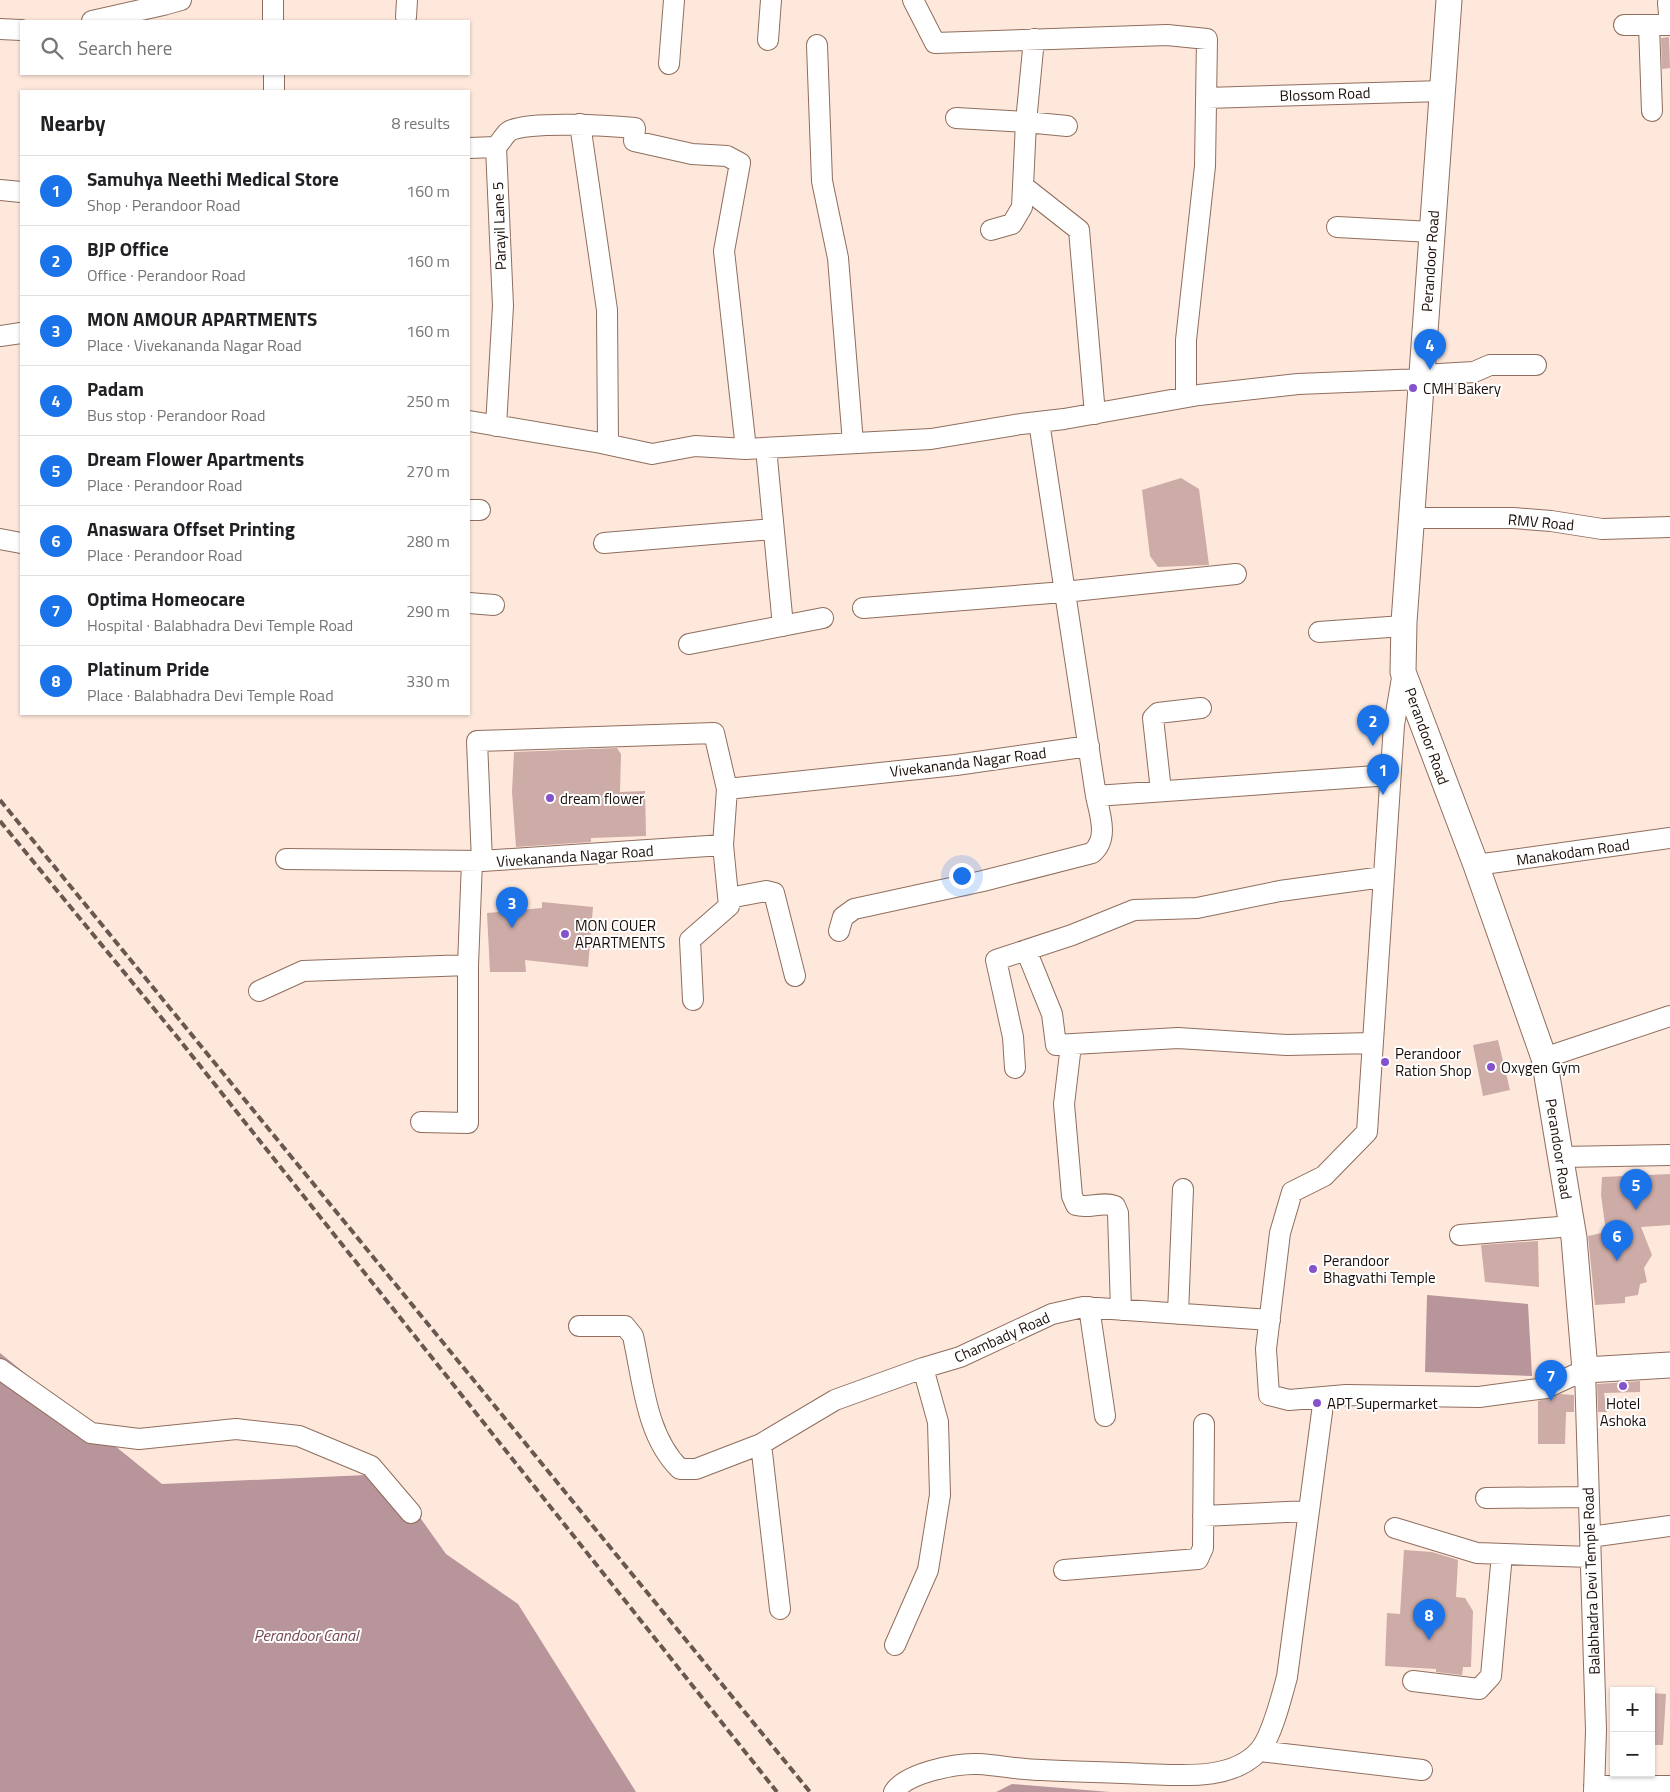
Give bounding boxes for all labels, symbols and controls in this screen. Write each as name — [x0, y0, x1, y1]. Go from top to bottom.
search box — [20, 20, 470, 75]
text: Search here — [78, 33, 172, 62]
icon: search — [38, 34, 66, 62]
street label: Blossom Road — [1279, 81, 1371, 107]
text: Nearby — [40, 107, 105, 139]
text: 8 results — [391, 111, 450, 135]
text: Samuhya Neethi Medical Store — [87, 164, 339, 193]
text: 1 — [52, 179, 60, 203]
text: 160 m — [406, 179, 450, 203]
street label: Parayil Lane 5 — [486, 181, 512, 271]
text: Shop · Perandoor Road — [87, 193, 240, 217]
street label: Perandoor Road — [1415, 209, 1445, 313]
text: BJP Office — [87, 234, 169, 263]
text: 2 — [52, 249, 60, 273]
text: 160 m — [406, 249, 450, 273]
text: Office · Perandoor Road — [87, 263, 246, 287]
text: MON AMOUR APARTMENTS — [87, 304, 317, 333]
text: 3 — [52, 319, 60, 343]
text: 160 m — [406, 319, 450, 343]
pin: 4 — [1414, 329, 1446, 370]
text: Place · Vivekananda Nagar Road — [87, 333, 302, 357]
text: Padam — [87, 374, 144, 403]
place label: CMH Bakery — [1423, 377, 1501, 400]
marker: CMH Bakery — [1407, 382, 1419, 394]
text: 4 — [52, 389, 60, 413]
text: 250 m — [406, 389, 450, 413]
text: Bus stop · Perandoor Road — [87, 403, 265, 427]
text: Dream Flower Apartments — [87, 444, 304, 473]
text: 5 — [52, 459, 60, 483]
text: 270 m — [406, 459, 450, 483]
text: Place · Perandoor Road — [87, 473, 242, 497]
street label: RMV Road — [1507, 508, 1575, 536]
text: Anaswara Offset Printing — [87, 514, 295, 543]
text: 6 — [52, 529, 60, 553]
text: 280 m — [406, 529, 450, 553]
text: Place · Perandoor Road — [87, 543, 242, 567]
text: Optima Homeocare — [87, 584, 245, 613]
text: 7 — [52, 599, 60, 623]
text: 290 m — [406, 599, 450, 623]
text: Hospital · Balabhadra Devi Temple Road — [87, 613, 353, 637]
text: Platinum Pride — [87, 654, 209, 683]
text: 8 — [52, 669, 60, 693]
text: 330 m — [406, 669, 450, 693]
text: Place · Balabhadra Devi Temple Road — [87, 683, 334, 707]
street label: Perandoor Road — [1399, 684, 1455, 788]
pin: 2 — [1357, 705, 1389, 746]
street label: Vivekananda Nagar Road — [888, 741, 1048, 783]
pin: 1 — [1367, 754, 1399, 795]
place label: dream flower — [560, 787, 644, 810]
marker: dream flower — [544, 792, 556, 804]
street label: Manakodam Road — [1515, 833, 1631, 871]
street label: Vivekananda Nagar Road — [496, 839, 654, 873]
your location — [949, 863, 975, 889]
pin: 3 — [496, 887, 528, 928]
place label: MON COUER APARTMENTS — [575, 914, 665, 954]
marker: MON COUER APARTMENTS — [559, 928, 571, 940]
place label: Perandoor Ration Shop — [1395, 1042, 1472, 1082]
marker: Perandoor Ration Shop — [1379, 1056, 1391, 1068]
place label: Oxygen Gym — [1501, 1056, 1580, 1079]
marker: Oxygen Gym — [1485, 1061, 1497, 1073]
street label: Perandoor Road — [1540, 1097, 1578, 1201]
pin: 5 — [1620, 1169, 1652, 1210]
pin: 6 — [1601, 1220, 1633, 1261]
place label: Perandoor Bhagvathi Temple — [1323, 1249, 1436, 1289]
marker: Perandoor Bhagvathi Temple — [1307, 1263, 1319, 1275]
street label: Chambady Road — [950, 1306, 1054, 1368]
pin: 7 — [1535, 1360, 1567, 1401]
marker: Hotel Ashoka — [1617, 1380, 1629, 1392]
place label: APT Supermarket — [1327, 1392, 1439, 1415]
place label: Hotel Ashoka — [1600, 1392, 1647, 1432]
marker: APT Supermarket — [1311, 1397, 1323, 1409]
street label: Balabhadra Devi Temple Road — [1576, 1487, 1606, 1675]
pin: 8 — [1413, 1599, 1445, 1640]
water label: Perandoor Canal — [254, 1623, 360, 1647]
map controls — [1610, 1687, 1655, 1777]
button: + — [1610, 1687, 1655, 1732]
button: − — [1610, 1732, 1655, 1777]

